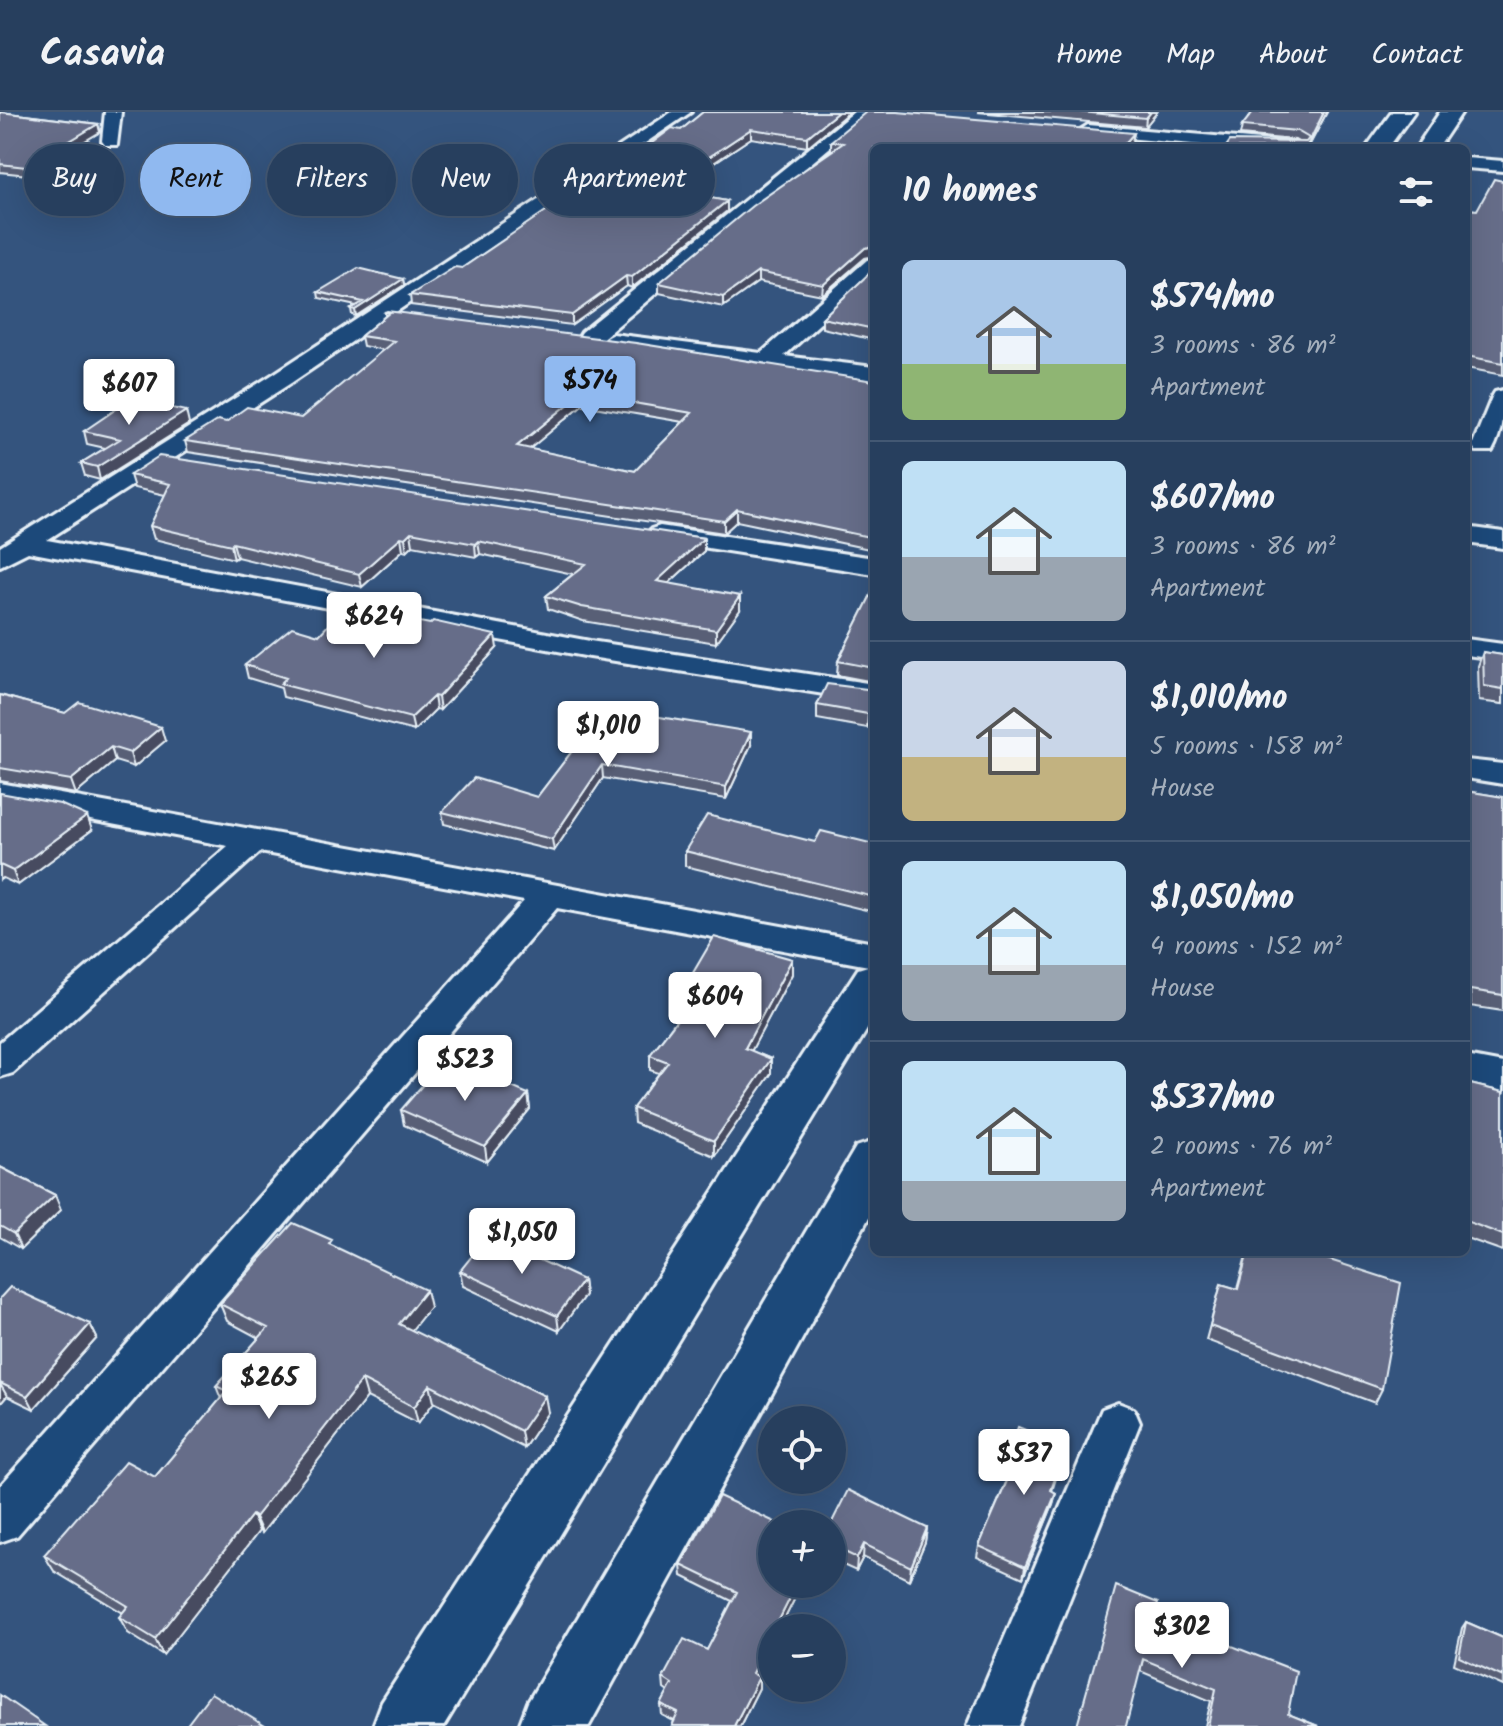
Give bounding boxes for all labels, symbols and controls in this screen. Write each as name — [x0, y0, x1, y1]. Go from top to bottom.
text: Casavia — [40, 25, 165, 85]
text: Home — [1056, 33, 1122, 78]
text: Map — [1166, 33, 1215, 78]
text: About — [1259, 33, 1327, 78]
text: Contact — [1371, 33, 1463, 78]
chip: Buy — [24, 144, 124, 216]
chip: Rent — [140, 144, 251, 216]
chip: Filters — [267, 144, 396, 216]
chip: New — [412, 144, 518, 216]
chip: Apartment — [534, 144, 715, 216]
text: 10 homes — [902, 165, 1038, 219]
icon: filters — [1394, 170, 1438, 214]
text: $574/mo — [1150, 271, 1275, 325]
icon: home — [966, 292, 1062, 388]
text: 3 rooms · 86 m² — [1150, 325, 1335, 367]
pin: $574 — [543, 356, 637, 424]
pin: $607 — [82, 359, 176, 427]
text: $574 — [563, 361, 618, 403]
text: $607 — [101, 364, 157, 406]
text: Apartment — [1150, 367, 1265, 409]
text: $607/mo — [1150, 472, 1275, 526]
icon: home — [966, 493, 1062, 589]
text: 3 rooms · 86 m² — [1150, 526, 1335, 568]
text: Apartment — [1150, 568, 1265, 610]
pin: $624 — [327, 592, 421, 660]
text: $624 — [345, 597, 403, 639]
text: $1,010/mo — [1150, 672, 1287, 726]
icon: home — [966, 693, 1062, 789]
pin: $1,010 — [543, 701, 673, 769]
text: $1,010 — [576, 706, 640, 748]
text: 5 rooms · 158 m² — [1150, 726, 1342, 768]
text: House — [1150, 768, 1214, 810]
text: $1,050/mo — [1150, 872, 1294, 926]
icon: home — [966, 893, 1062, 989]
text: 4 rooms · 152 m² — [1150, 926, 1342, 968]
text: House — [1150, 968, 1214, 1010]
pin: $604 — [668, 972, 762, 1040]
text: $604 — [687, 977, 744, 1019]
pin: $523 — [418, 1035, 512, 1103]
text: $523 — [436, 1040, 494, 1082]
text: $537/mo — [1150, 1072, 1275, 1126]
icon: home — [966, 1093, 1062, 1189]
text: 2 rooms · 76 m² — [1150, 1126, 1332, 1168]
text: Apartment — [1150, 1168, 1265, 1210]
pin: $1,050 — [457, 1208, 587, 1276]
text: $1,050 — [487, 1213, 557, 1255]
pin: $265 — [222, 1353, 316, 1421]
text: $265 — [240, 1358, 298, 1400]
map controls — [758, 1406, 846, 1702]
button: locate — [758, 1406, 846, 1494]
pin: $537 — [977, 1429, 1071, 1497]
text: $537 — [996, 1434, 1052, 1476]
button: + — [758, 1510, 846, 1598]
pin: $302 — [1135, 1602, 1229, 1670]
text: $302 — [1153, 1607, 1211, 1649]
button: − — [758, 1614, 846, 1702]

